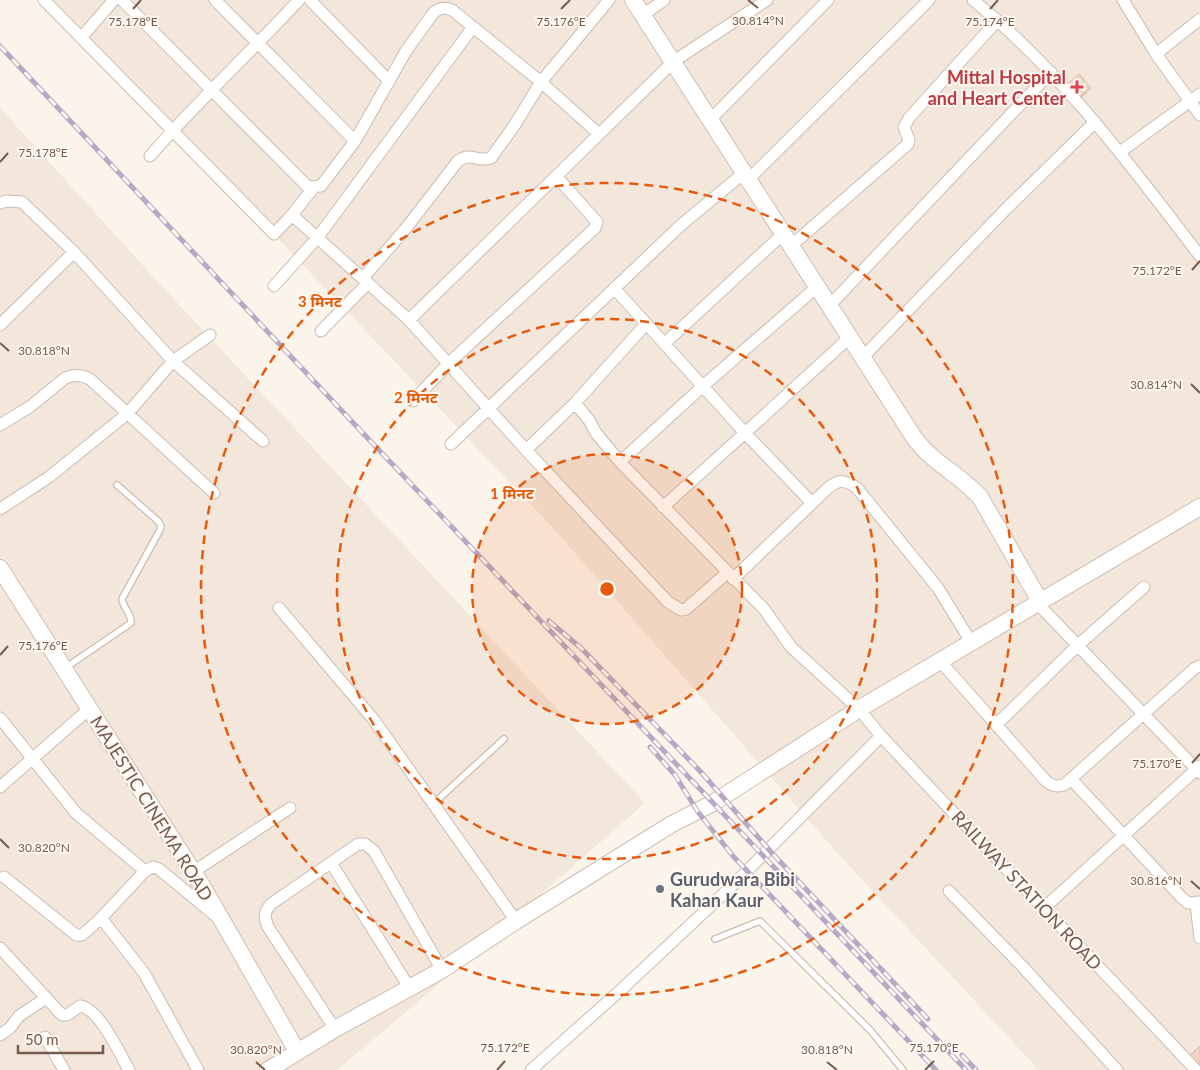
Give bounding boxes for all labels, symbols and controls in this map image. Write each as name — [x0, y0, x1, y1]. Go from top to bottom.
text: 30.814°N — [732, 13, 784, 28]
text: 75.178°E — [108, 14, 158, 29]
text: 75.176°E — [536, 14, 586, 29]
text: 75.174°E — [965, 14, 1015, 29]
place label: Mittal Hospital and Heart Center — [928, 66, 1066, 109]
marker: Mittal Hospital and Heart Center — [1070, 80, 1084, 94]
text: 75.178°E — [18, 145, 68, 160]
text: 75.172°E — [1132, 263, 1182, 278]
text: 3 मिनट — [298, 292, 343, 310]
text: 30.818°N — [18, 343, 70, 358]
text: 30.814°N — [1130, 377, 1182, 392]
text: 2 मिनट — [394, 388, 439, 406]
text: 1 मिनट — [490, 484, 535, 502]
centre of rings — [598, 580, 616, 598]
text: 75.176°E — [18, 638, 68, 653]
street label: MAJESTIC CINEMA ROAD — [86, 711, 218, 905]
text: 75.170°E — [1132, 756, 1182, 771]
street label: RAILWAY STATION ROAD — [947, 806, 1107, 974]
text: 30.820°N — [18, 840, 70, 855]
place label: Gurudwara Bibi Kahan Kaur — [670, 868, 795, 911]
text: 30.816°N — [1130, 873, 1182, 888]
marker: Gurudwara Bibi Kahan Kaur — [654, 883, 666, 895]
scale bar — [18, 1022, 102, 1054]
text: 50 m — [25, 1030, 59, 1048]
text: 75.172°E — [480, 1040, 530, 1055]
text: 75.170°E — [909, 1040, 959, 1055]
text: 30.820°N — [230, 1042, 282, 1057]
text: 30.818°N — [801, 1042, 853, 1057]

